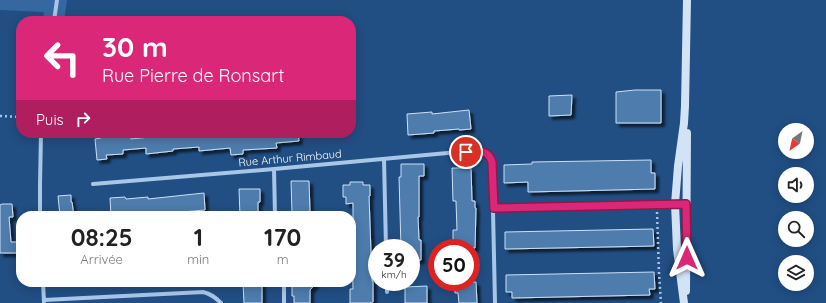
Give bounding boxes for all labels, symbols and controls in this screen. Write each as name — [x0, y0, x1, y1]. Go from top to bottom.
text: 30 m — [102, 29, 168, 64]
icon: left — [36, 32, 88, 84]
text: Rue Pierre de Ronsart — [102, 64, 284, 87]
icon: right — [72, 108, 94, 130]
text: Puis — [36, 110, 64, 129]
north arrow — [778, 123, 814, 159]
map controls — [778, 123, 814, 291]
pin — [449, 135, 483, 169]
icon: arrive — [455, 141, 477, 163]
street label: Rue Arthur Rimbaud — [238, 147, 342, 169]
button: sound — [778, 167, 814, 203]
button: search — [778, 211, 814, 247]
text: 08:25 — [71, 222, 133, 252]
text: 1 — [194, 222, 203, 252]
text: 170 — [264, 222, 301, 252]
position arrow — [666, 237, 708, 279]
speed limit sign: 50 — [428, 239, 480, 291]
text: 39 — [383, 247, 405, 272]
text: Arrivée — [80, 251, 123, 267]
text: min — [187, 251, 209, 267]
text: m — [277, 251, 289, 267]
button: layers — [778, 255, 814, 291]
text: km/h — [381, 268, 407, 281]

